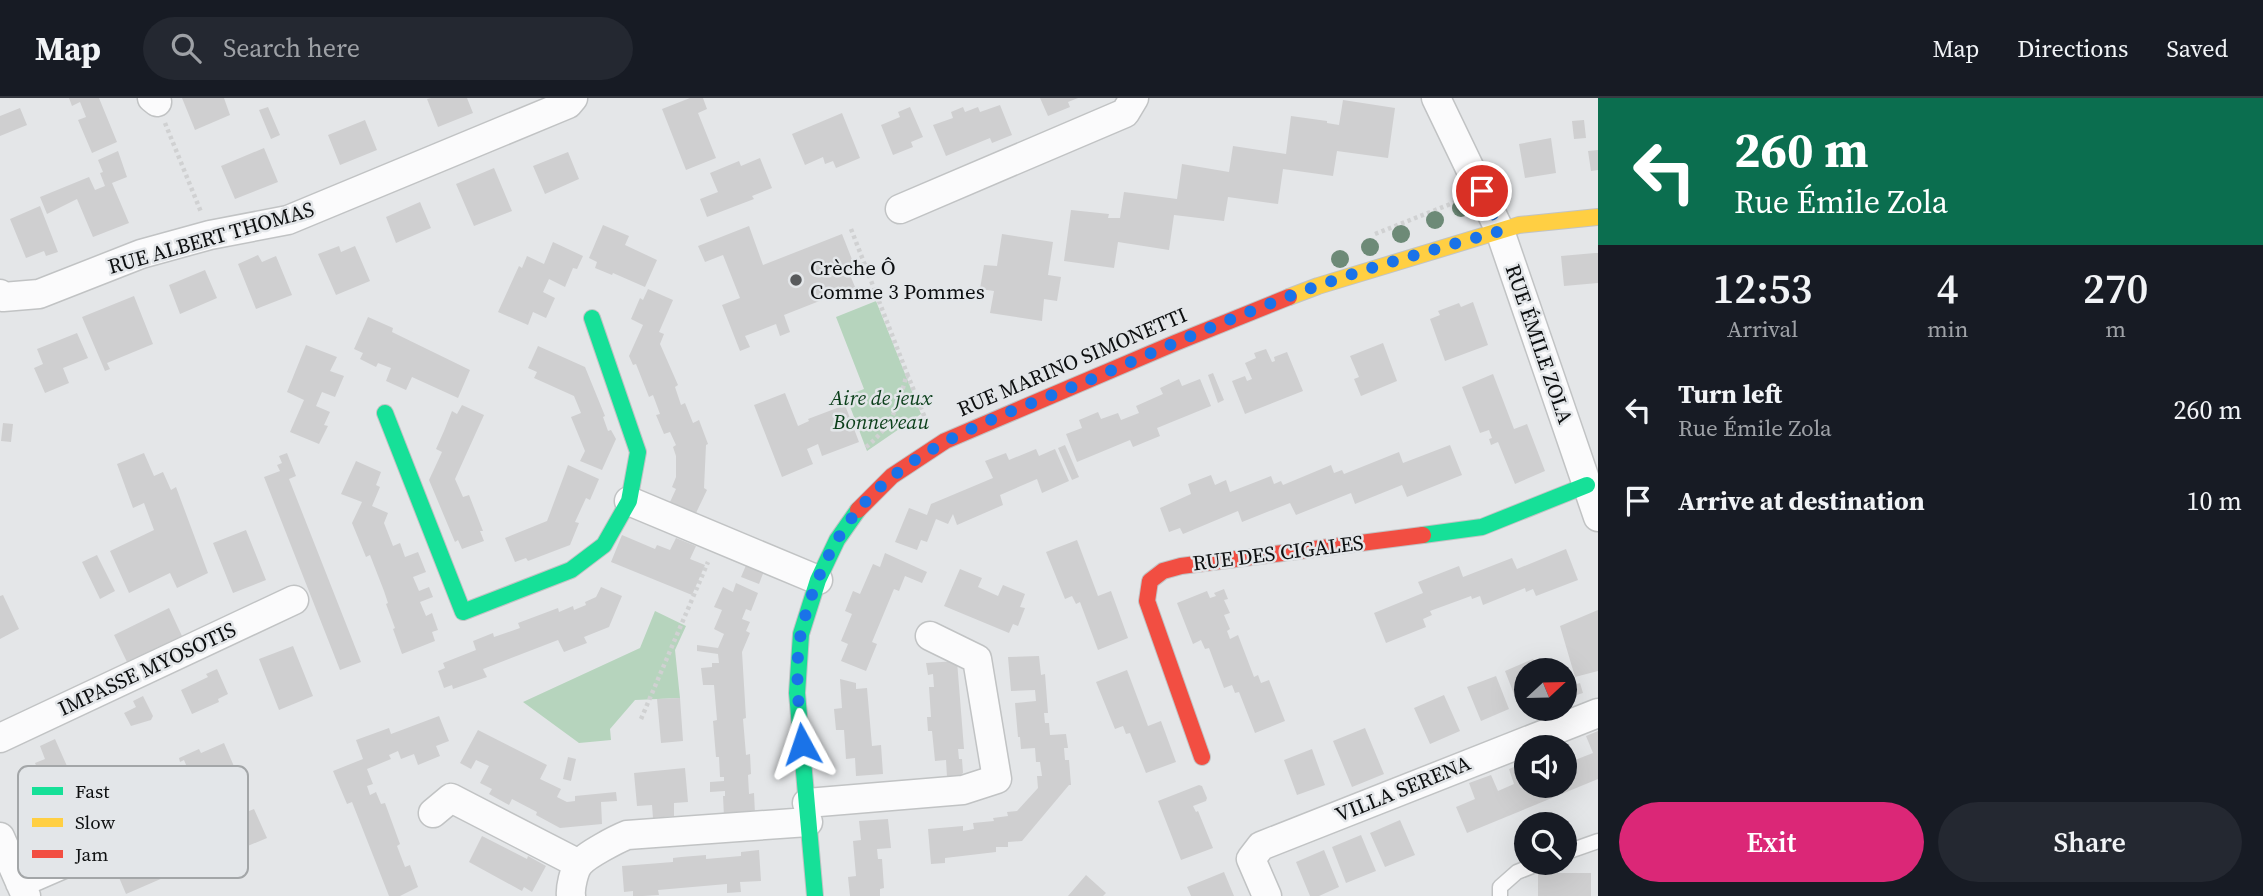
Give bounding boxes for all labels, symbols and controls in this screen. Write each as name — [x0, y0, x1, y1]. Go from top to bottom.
search box — [143, 17, 633, 80]
text: Map — [35, 26, 101, 71]
icon: search — [167, 29, 205, 67]
text: Search here — [223, 30, 360, 66]
text: Map — [1932, 32, 1979, 65]
text: Directions — [2017, 32, 2128, 65]
text: Saved — [2166, 32, 2228, 65]
text: 260 m — [1734, 116, 1869, 183]
icon: left — [1619, 126, 1710, 217]
pin — [1452, 161, 1512, 221]
icon: arrive — [1463, 172, 1501, 210]
text: Rue Émile Zola — [1734, 180, 1948, 224]
street label: RUE ALBERT THOMAS — [104, 194, 317, 281]
place label: Crèche Ô Comme 3 Pommes — [810, 253, 985, 306]
text: 12:53 — [1712, 259, 1812, 317]
text: 4 — [1937, 259, 1959, 317]
text: 270 — [2083, 259, 2148, 317]
street label: RUE ÉMILE ZOLA — [1499, 260, 1580, 427]
marker: Crèche Ô Comme 3 Pommes — [788, 272, 804, 288]
street label: RUE MARINO SIMONETTI — [953, 300, 1191, 423]
text: Arrival — [1727, 313, 1798, 345]
text: min — [1927, 313, 1968, 345]
text: m — [2105, 313, 2126, 345]
text: Turn left — [1678, 376, 1782, 412]
park label: Aire de jeux Bonneveau — [829, 383, 933, 436]
icon: left — [1619, 391, 1657, 429]
text: 260 m — [2174, 392, 2242, 428]
text: Rue Émile Zola — [1678, 412, 1832, 444]
icon: arrive — [1619, 482, 1657, 520]
text: Arrive at destination — [1678, 483, 1925, 519]
text: 10 m — [2187, 483, 2242, 519]
street label: RUE DES CIGALES — [1191, 528, 1365, 577]
street label: IMPASSE MYOSOTIS — [53, 615, 240, 722]
north arrow — [1514, 658, 1577, 721]
map controls — [1514, 658, 1577, 875]
position arrow — [765, 707, 839, 781]
button: sound — [1514, 735, 1577, 798]
street label: VILLA SERENA — [1331, 748, 1475, 829]
legend — [18, 766, 248, 878]
text: Fast — [75, 778, 110, 804]
button: Exit — [1619, 802, 1924, 882]
button: Share — [1938, 802, 2242, 882]
text: Slow — [75, 809, 116, 835]
button: search — [1514, 812, 1577, 875]
text: Jam — [74, 841, 108, 867]

